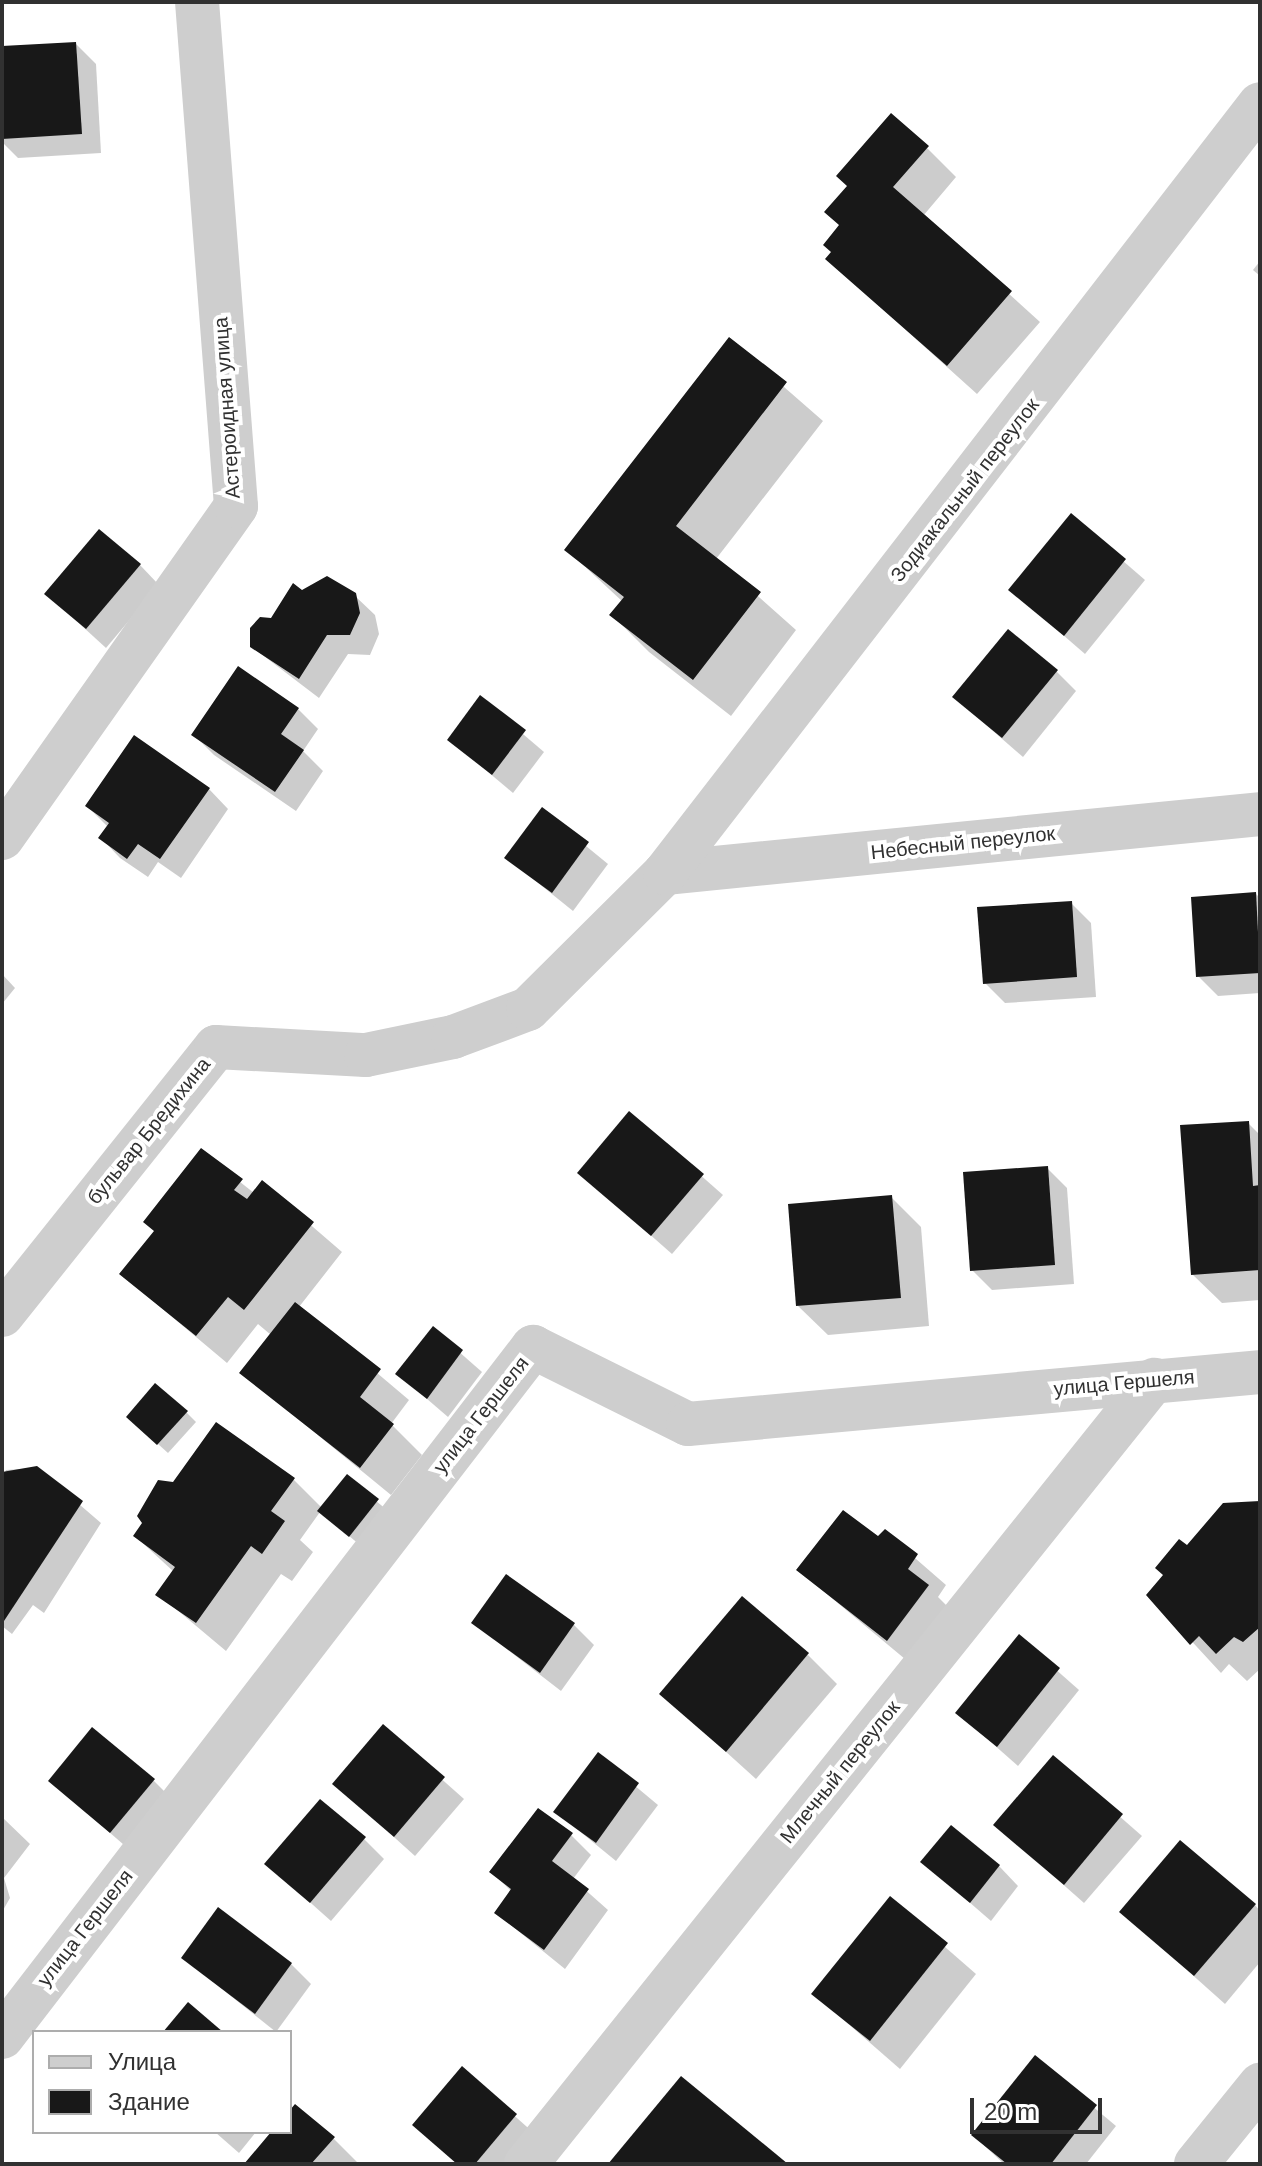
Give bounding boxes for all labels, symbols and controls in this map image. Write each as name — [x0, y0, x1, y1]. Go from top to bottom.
street label: Астероидная улица — [209, 316, 245, 500]
street label: Зодиакальный переулок — [886, 393, 1044, 587]
street label: Небесный переулок — [870, 821, 1056, 865]
street label: бульвар Бредихина — [82, 1053, 216, 1209]
street label: улица Гершеля — [428, 1352, 534, 1478]
street label: улица Гершеля — [1053, 1365, 1195, 1401]
street label: Млечный переулок — [775, 1696, 905, 1848]
street label: улица Гершеля — [32, 1865, 138, 1991]
legend — [32, 2030, 292, 2134]
text: Улица — [108, 2048, 176, 2075]
scale bar — [974, 2082, 1106, 2132]
text: Здание — [108, 2088, 190, 2115]
text: 20 m — [984, 2098, 1037, 2125]

